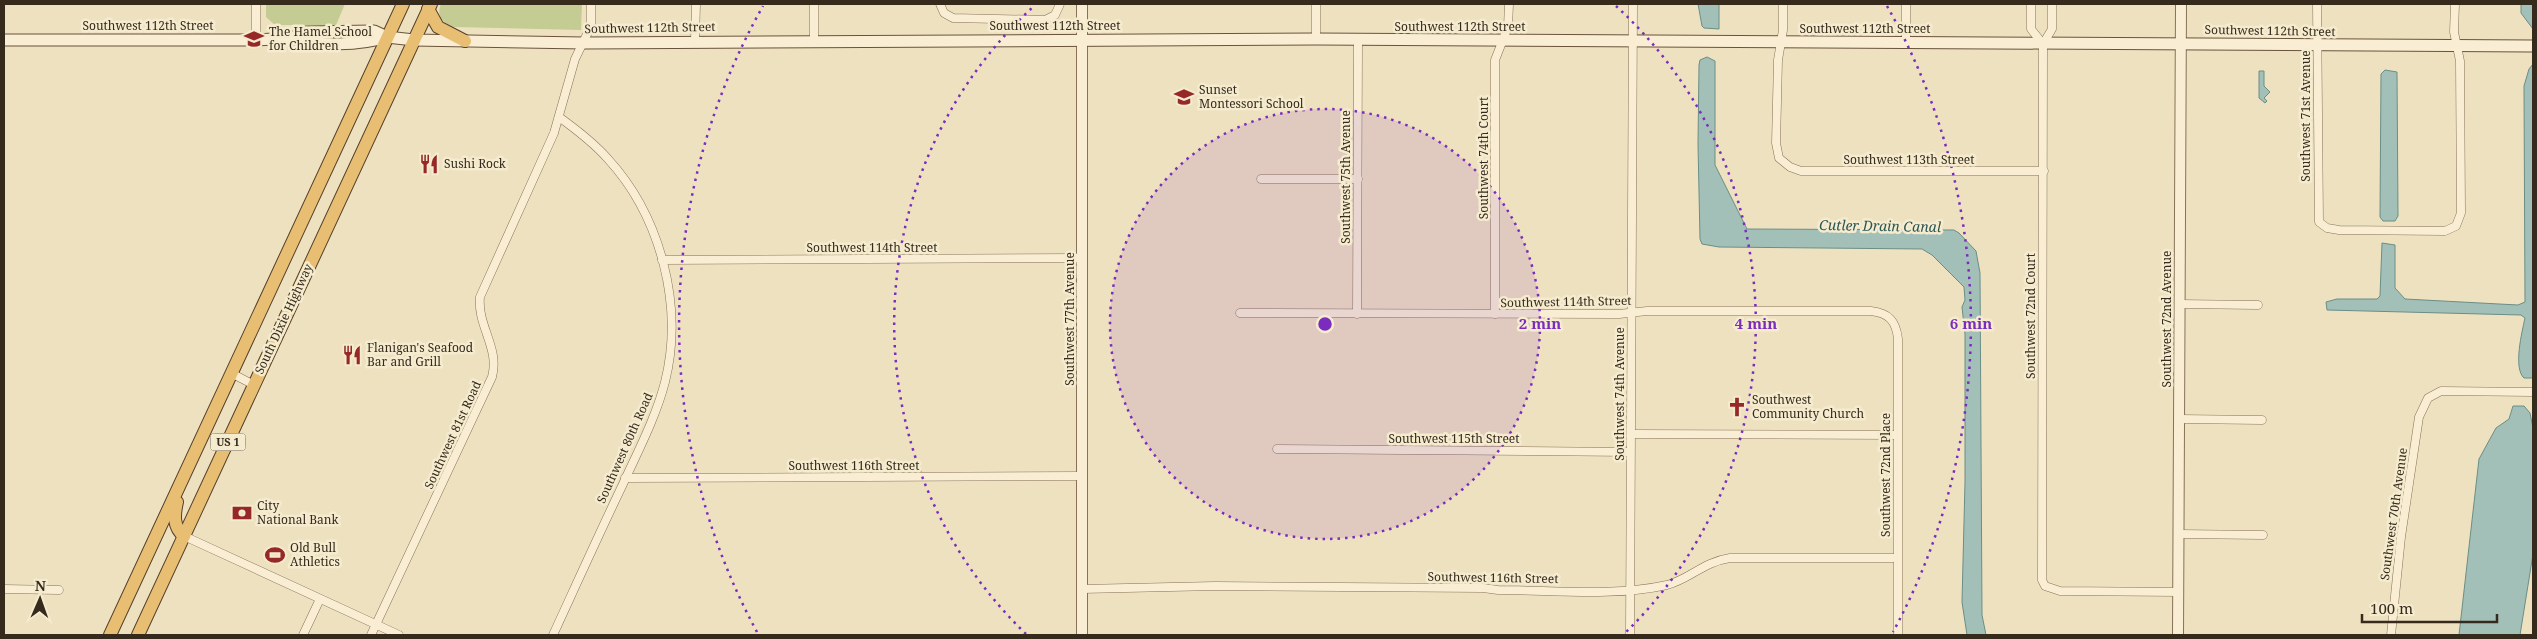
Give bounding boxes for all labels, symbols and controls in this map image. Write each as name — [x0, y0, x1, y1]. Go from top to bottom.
street label: Southwest 112th Street — [83, 17, 214, 34]
street label: Southwest 112th Street — [990, 17, 1121, 34]
street label: Southwest 112th Street — [584, 18, 716, 37]
street label: Southwest 112th Street — [1395, 18, 1526, 35]
street label: Southwest 112th Street — [1800, 20, 1931, 37]
street label: Southwest 112th Street — [2204, 21, 2336, 40]
place label: The Hamel School for Children — [269, 23, 372, 54]
school or university icon: The Hamel School for Children — [243, 28, 265, 50]
street label: Southwest 71st Avenue — [2297, 50, 2314, 182]
place label: Sunset Montessori School — [1199, 81, 1304, 112]
school or university icon: Sunset Montessori School — [1173, 86, 1195, 108]
street label: Southwest 74th Court — [1475, 97, 1492, 219]
street label: Southwest 75th Avenue — [1337, 110, 1354, 244]
street label: Southwest 113th Street — [1844, 151, 1975, 168]
restaurant icon: Sushi Rock — [418, 153, 440, 175]
place label: Sushi Rock — [444, 155, 507, 172]
water label: Cutler Drain Canal — [1819, 215, 1942, 236]
street label: Southwest 114th Street — [807, 239, 938, 256]
street label: Southwest 72nd Avenue — [2158, 251, 2175, 387]
street label: Southwest 77th Avenue — [1061, 252, 1078, 386]
street label: Southwest 72nd Court — [2022, 253, 2039, 379]
street label: South Dixie Highway — [250, 261, 317, 377]
street label: Southwest 114th Street — [1500, 292, 1632, 311]
text: 2 min — [1519, 313, 1561, 333]
text: 4 min — [1735, 313, 1777, 333]
text: 6 min — [1950, 313, 1992, 333]
centre of rings — [1316, 315, 1334, 333]
street label: Southwest 74th Avenue — [1611, 327, 1628, 461]
place label: Flanigan's Seafood Bar and Grill — [367, 339, 474, 370]
restaurant icon: Flanigan's Seafood Bar and Grill — [341, 344, 363, 366]
street label: Southwest 81st Road — [420, 377, 485, 492]
street label: Southwest 80th Road — [592, 389, 657, 506]
place label: Southwest Community Church — [1752, 391, 1864, 422]
church icon: Southwest Community Church — [1726, 396, 1748, 418]
street label: Southwest 72nd Place — [1877, 413, 1894, 537]
street label: Southwest 115th Street — [1389, 430, 1520, 447]
road number: US 1 — [210, 434, 246, 451]
street label: Southwest 70th Avenue — [2376, 447, 2411, 581]
street label: Southwest 116th Street — [789, 457, 920, 474]
place label: City National Bank — [257, 497, 340, 528]
bank icon: City National Bank — [231, 502, 253, 524]
place label: Old Bull Athletics — [290, 539, 340, 570]
sports icon: Old Bull Athletics — [264, 544, 286, 566]
street label: Southwest 116th Street — [1427, 568, 1559, 587]
north arrow — [15, 574, 65, 624]
text: N — [35, 576, 46, 595]
scale bar — [2362, 592, 2497, 624]
text: 100 m — [2370, 598, 2413, 618]

